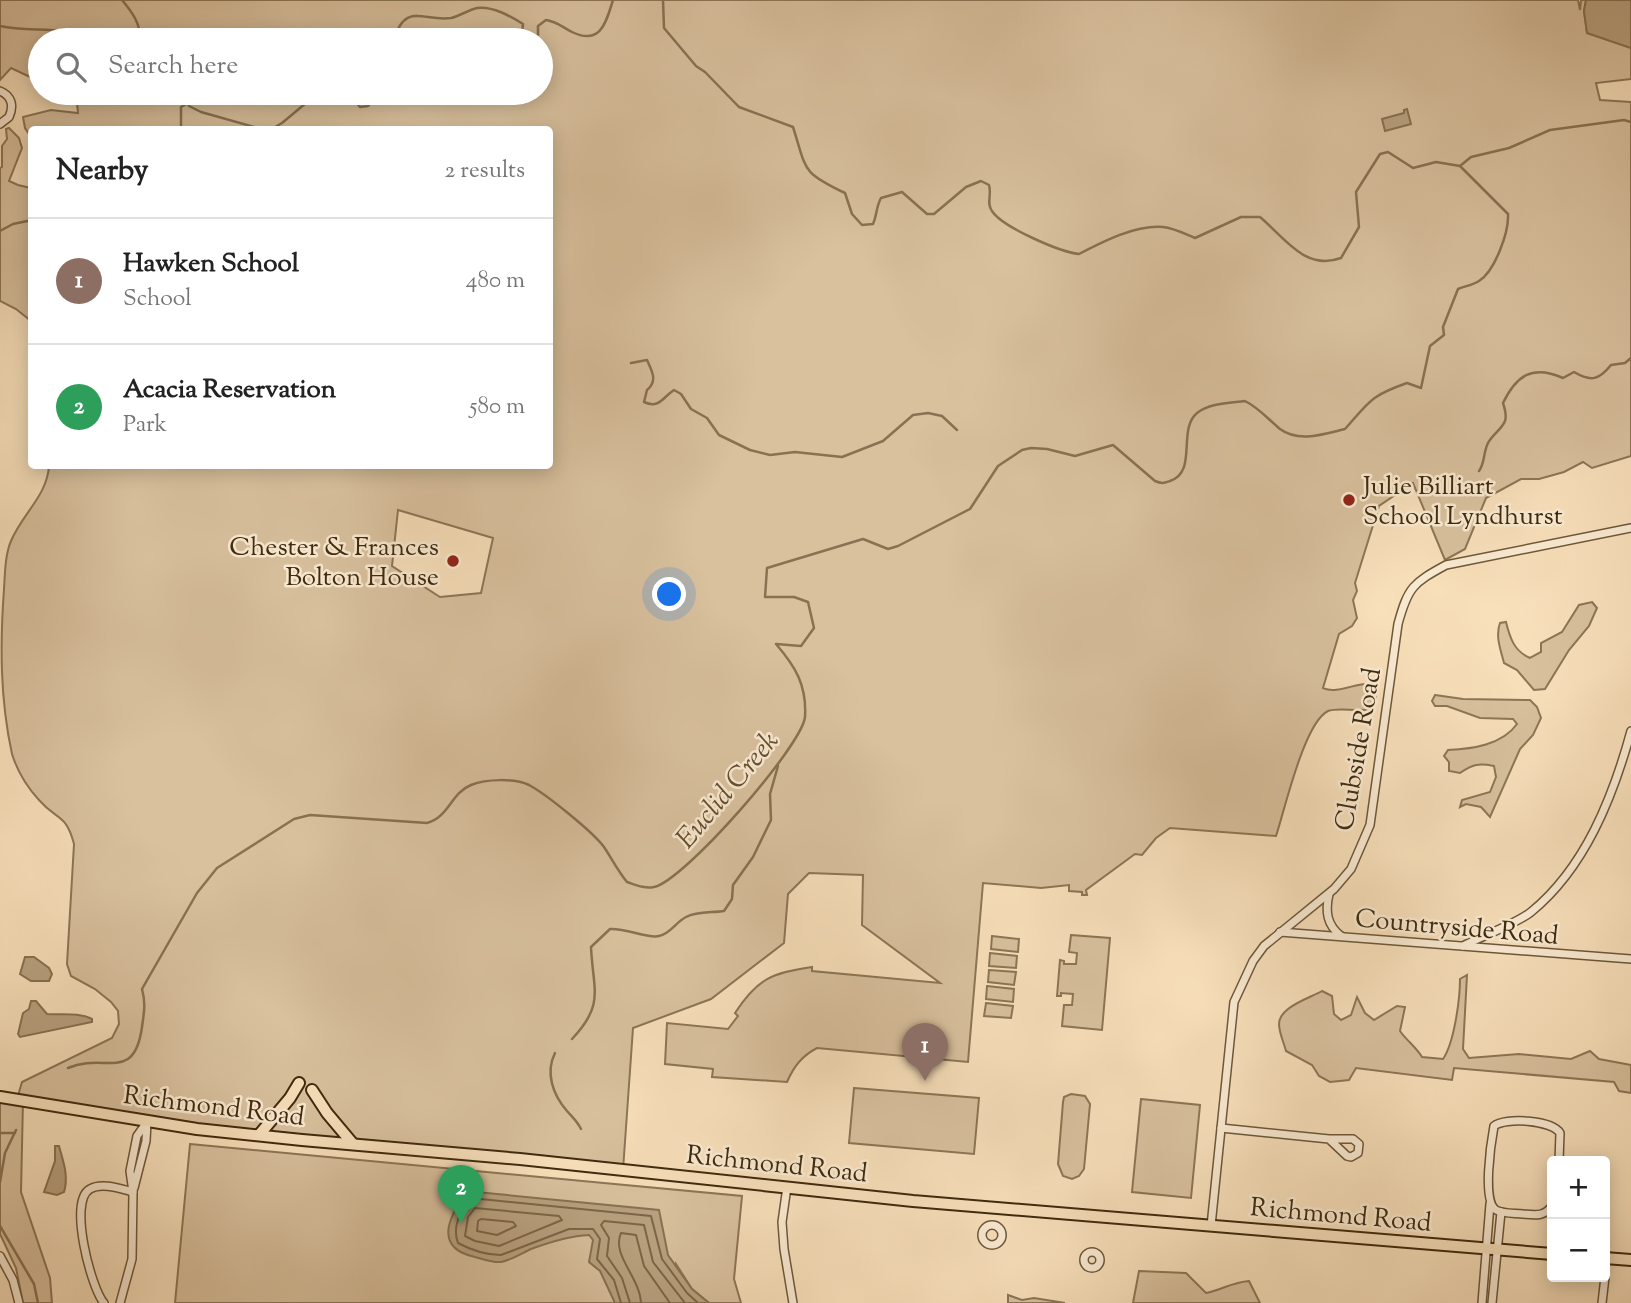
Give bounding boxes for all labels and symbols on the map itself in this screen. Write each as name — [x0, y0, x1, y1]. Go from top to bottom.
place label: Julie Billiart School Lyndhurst — [1361, 469, 1563, 536]
marker: Julie Billiart School Lyndhurst — [1341, 492, 1357, 508]
place label: Chester & Frances Bolton House — [229, 530, 439, 597]
marker: Chester & Frances Bolton House — [445, 553, 461, 569]
your location — [652, 577, 686, 611]
street label: Clubside Road — [1327, 665, 1392, 834]
water label: Euclid Creek — [667, 723, 790, 858]
street label: Countryside Road — [1353, 901, 1560, 956]
pin: 1 — [902, 1023, 948, 1081]
street label: Richmond Road — [121, 1078, 307, 1137]
street label: Richmond Road — [684, 1138, 870, 1193]
pin: 2 — [438, 1165, 484, 1223]
street label: Richmond Road — [1248, 1190, 1433, 1243]

